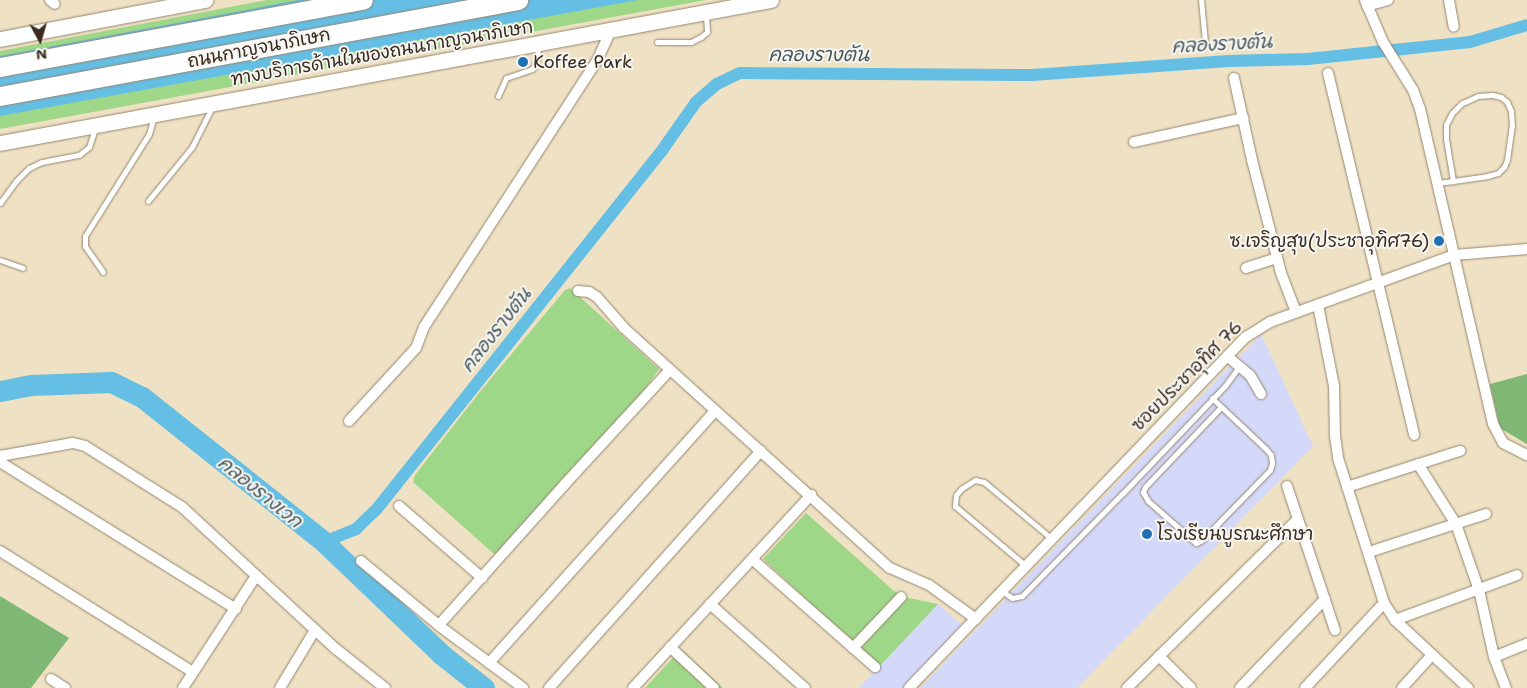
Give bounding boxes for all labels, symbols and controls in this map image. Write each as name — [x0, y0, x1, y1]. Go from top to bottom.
north arrow — [15, 15, 65, 65]
street label: ทางบริการด้านในของถนนกาญจนาภิเษก — [229, 16, 535, 90]
street label: ถนนกาญจนาภิเษก — [186, 24, 332, 72]
water label: คลองรางตัน — [1171, 30, 1273, 58]
water label: คลองรางตัน — [769, 44, 869, 66]
text: N — [35, 45, 48, 64]
place label: Koffee Park — [533, 51, 632, 73]
marker: Koffee Park — [517, 56, 529, 68]
place label: ซ.เจริญสุข(ประชาอุทิศ76) — [1230, 230, 1429, 252]
marker: ซ.เจริญสุข(ประชาอุทิศ76) — [1433, 235, 1445, 247]
water label: คลองรางตัน — [456, 283, 536, 377]
street label: ซอยประชาอุทิศ 76 — [1127, 316, 1247, 436]
water label: คลองรางเวก — [214, 451, 306, 533]
place label: โรงเรียนบูรณะศึกษา — [1157, 523, 1313, 545]
marker: โรงเรียนบูรณะศึกษา — [1141, 528, 1153, 540]

